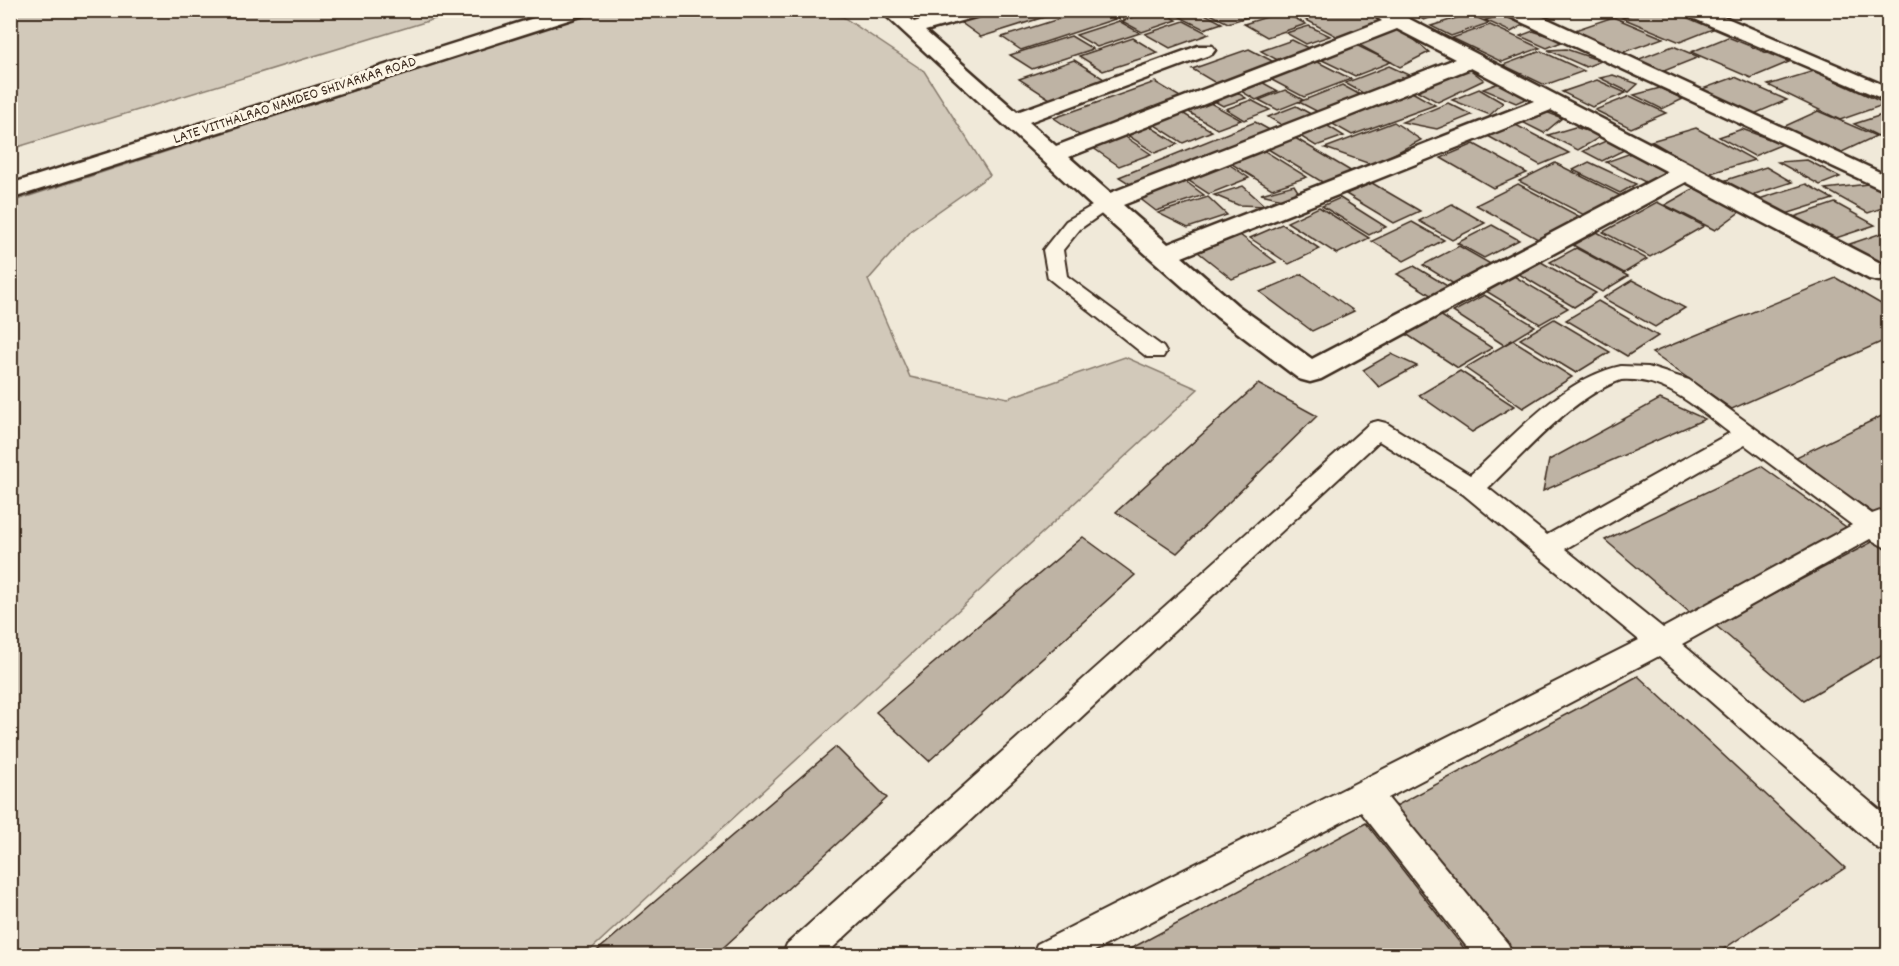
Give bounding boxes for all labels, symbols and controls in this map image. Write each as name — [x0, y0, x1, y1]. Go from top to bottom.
street label: LATE VITTHALRAO NAMDEO SHIVARKAR ROAD — [171, 51, 420, 151]

